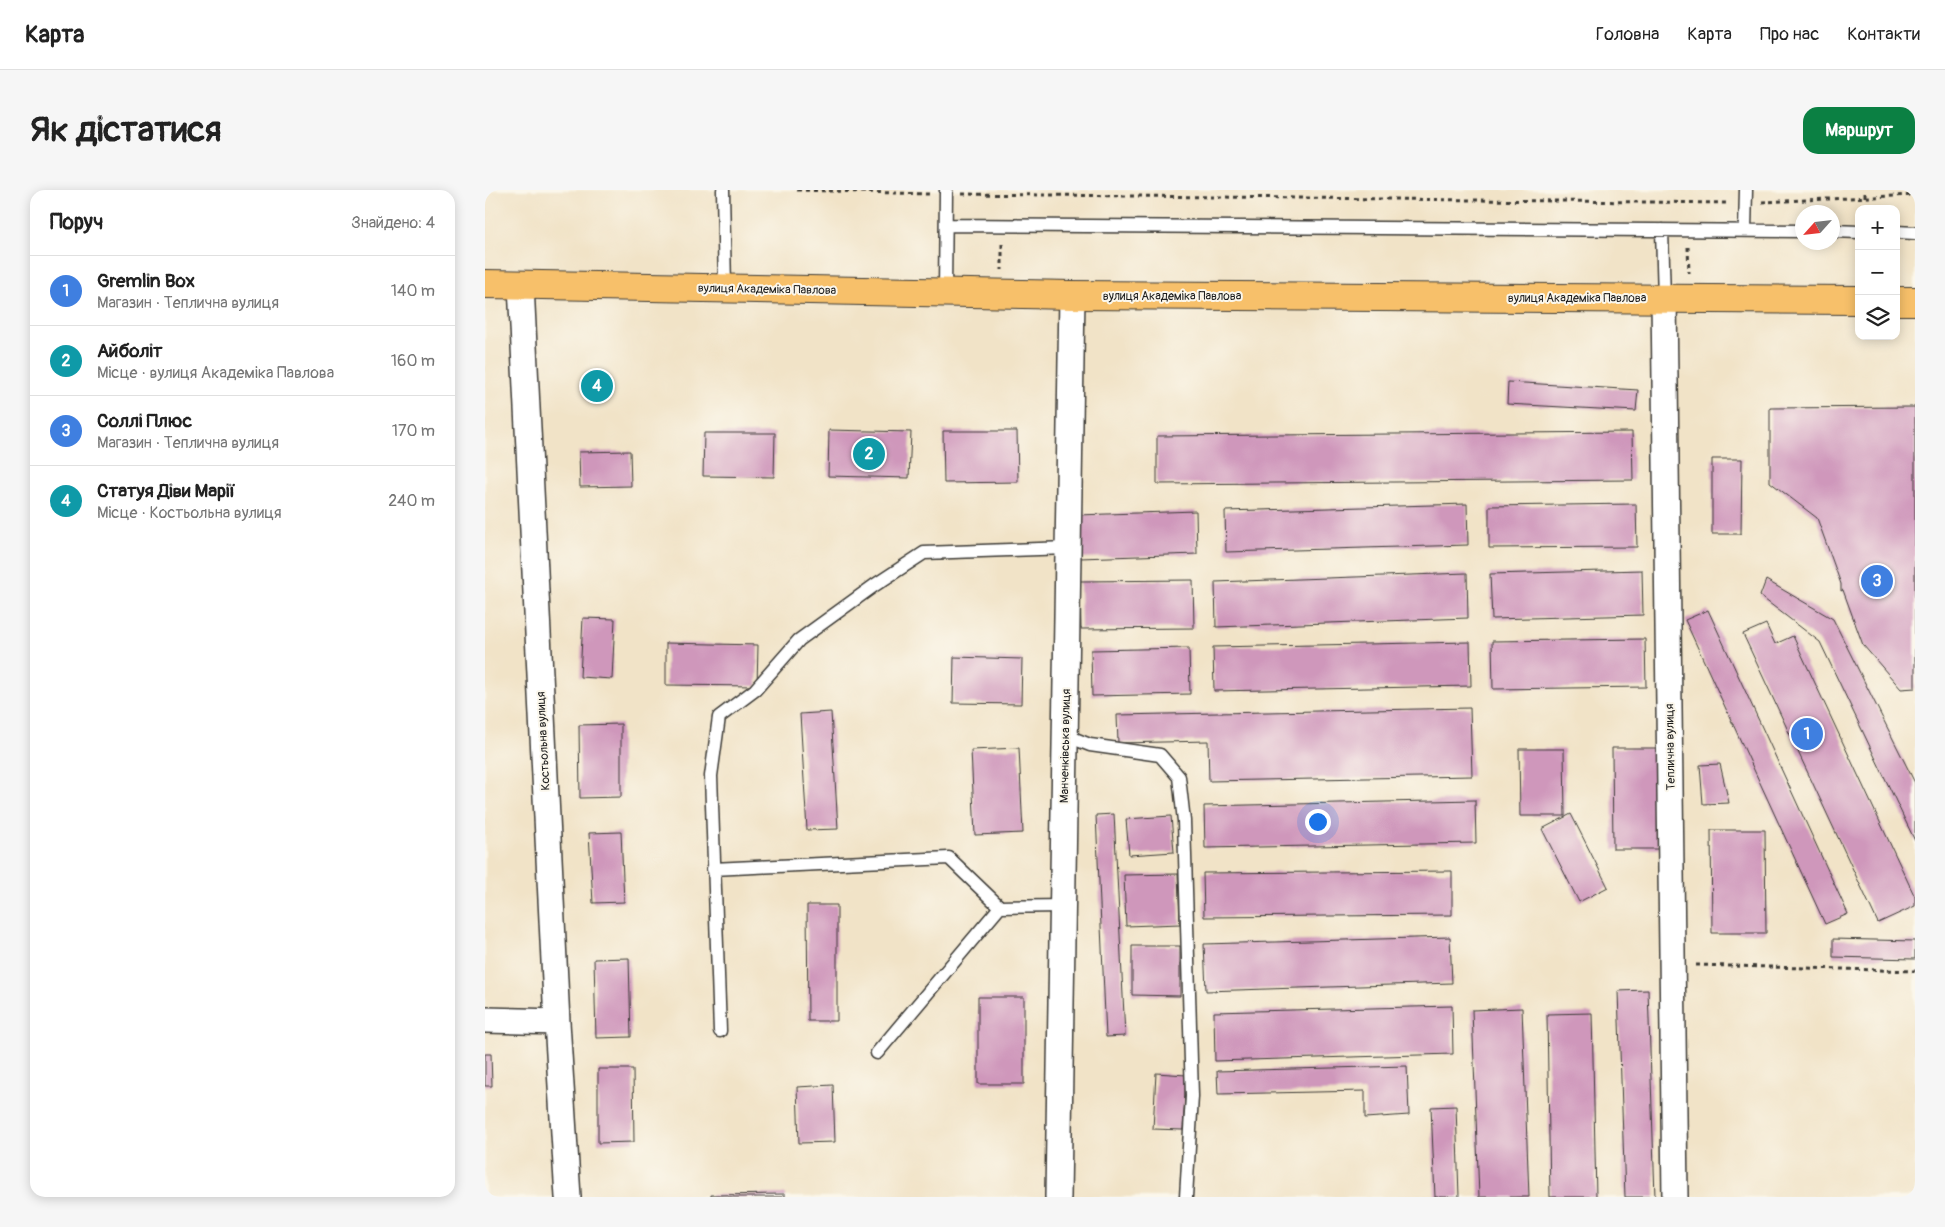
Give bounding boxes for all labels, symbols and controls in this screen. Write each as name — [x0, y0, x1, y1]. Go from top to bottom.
text: Карта — [25, 20, 84, 49]
text: Головна — [1596, 23, 1659, 46]
text: Карта — [1687, 23, 1732, 46]
text: Про нас — [1760, 23, 1819, 46]
text: Контакти — [1847, 23, 1920, 46]
button: Маршрут — [1803, 107, 1915, 154]
text: Як дістатися — [30, 108, 221, 152]
north arrow — [1795, 205, 1840, 250]
map controls — [1855, 205, 1900, 340]
button: + — [1855, 205, 1900, 250]
text: Поруч — [50, 209, 103, 236]
text: Знайдено: 4 — [351, 213, 435, 233]
button: − — [1855, 250, 1900, 295]
text: Gremlin Box — [97, 269, 195, 293]
text: 1 — [63, 281, 69, 301]
text: 140 m — [391, 281, 435, 301]
street label: вулиця Академіка Павлова — [698, 281, 837, 298]
street label: вулиця Академіка Павлова — [1103, 289, 1242, 304]
street label: вулиця Академіка Павлова — [1508, 291, 1647, 306]
text: Магазин · Теплична вулиця — [97, 293, 279, 313]
button: layers — [1855, 295, 1900, 340]
text: Айболіт — [97, 339, 162, 363]
text: 2 — [62, 351, 70, 371]
text: 160 m — [391, 351, 435, 371]
text: Місце · вулиця Академіка Павлова — [97, 363, 334, 383]
pin: 4 — [581, 367, 613, 405]
text: Соллі Плюс — [97, 409, 192, 433]
text: 3 — [62, 421, 70, 441]
text: 170 m — [392, 421, 435, 441]
text: Магазин · Теплична вулиця — [97, 433, 279, 453]
pin: 2 — [853, 435, 885, 473]
text: Статуя Діви Марії — [97, 479, 236, 503]
text: 4 — [61, 491, 71, 511]
text: 240 m — [388, 491, 435, 511]
text: Місце · Костьольна вулиця — [97, 503, 282, 523]
pin: 3 — [1861, 562, 1893, 600]
street label: Манченківська вулиця — [1057, 688, 1074, 803]
street label: Костьольна вулиця — [533, 691, 554, 791]
street label: Теплична вулиця — [1662, 703, 1679, 790]
pin: 1 — [1791, 715, 1823, 753]
your location — [1305, 809, 1331, 835]

